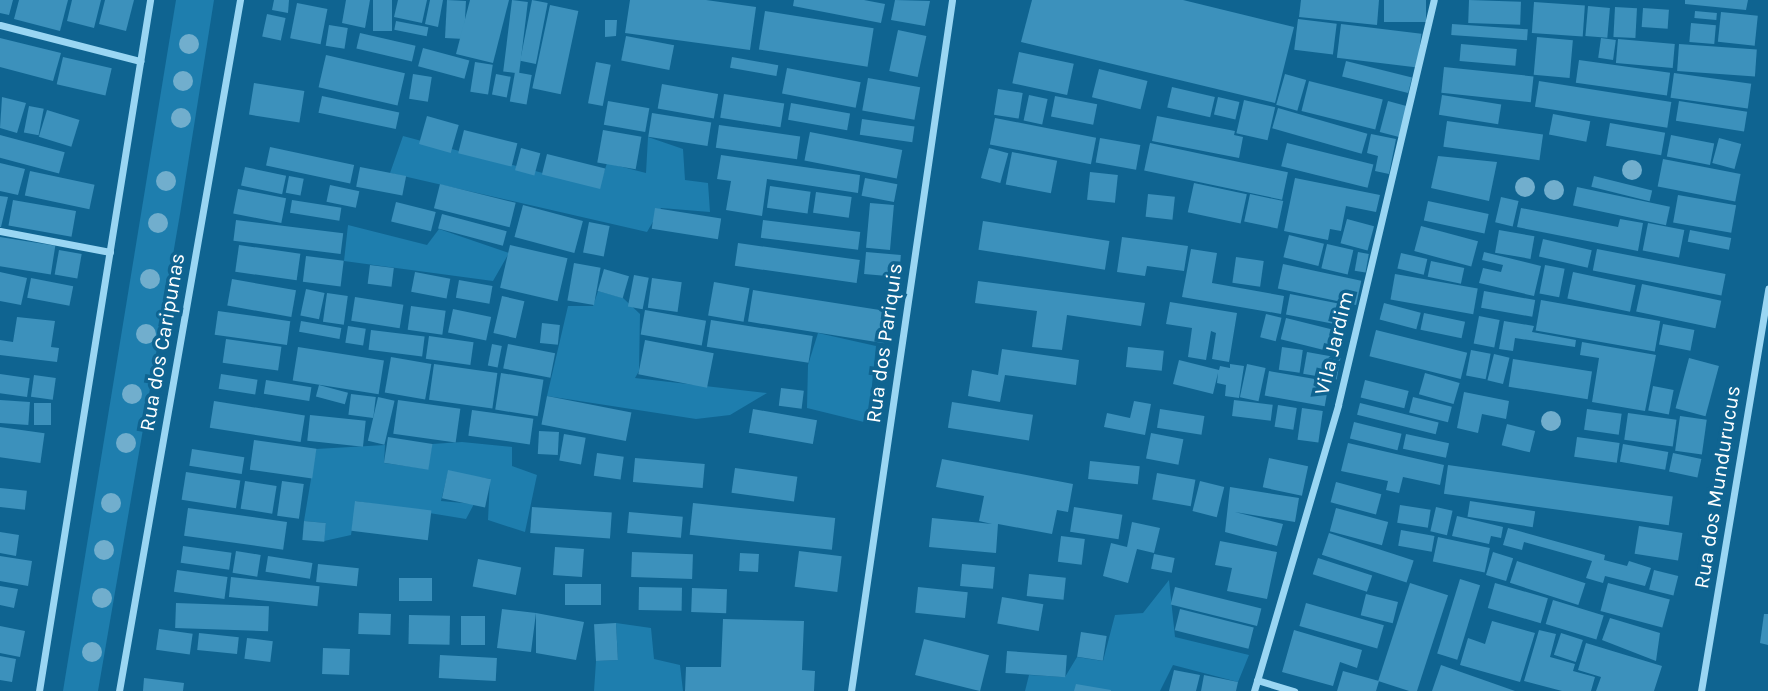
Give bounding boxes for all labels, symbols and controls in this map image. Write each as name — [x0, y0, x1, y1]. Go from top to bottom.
street label: Rua dos Caripunas — [134, 251, 190, 433]
street label: Rua dos Pariquis — [860, 261, 908, 425]
street label: Vila Jardim — [1309, 288, 1359, 398]
street label: Rua dos Mundurucus — [1688, 384, 1746, 590]

